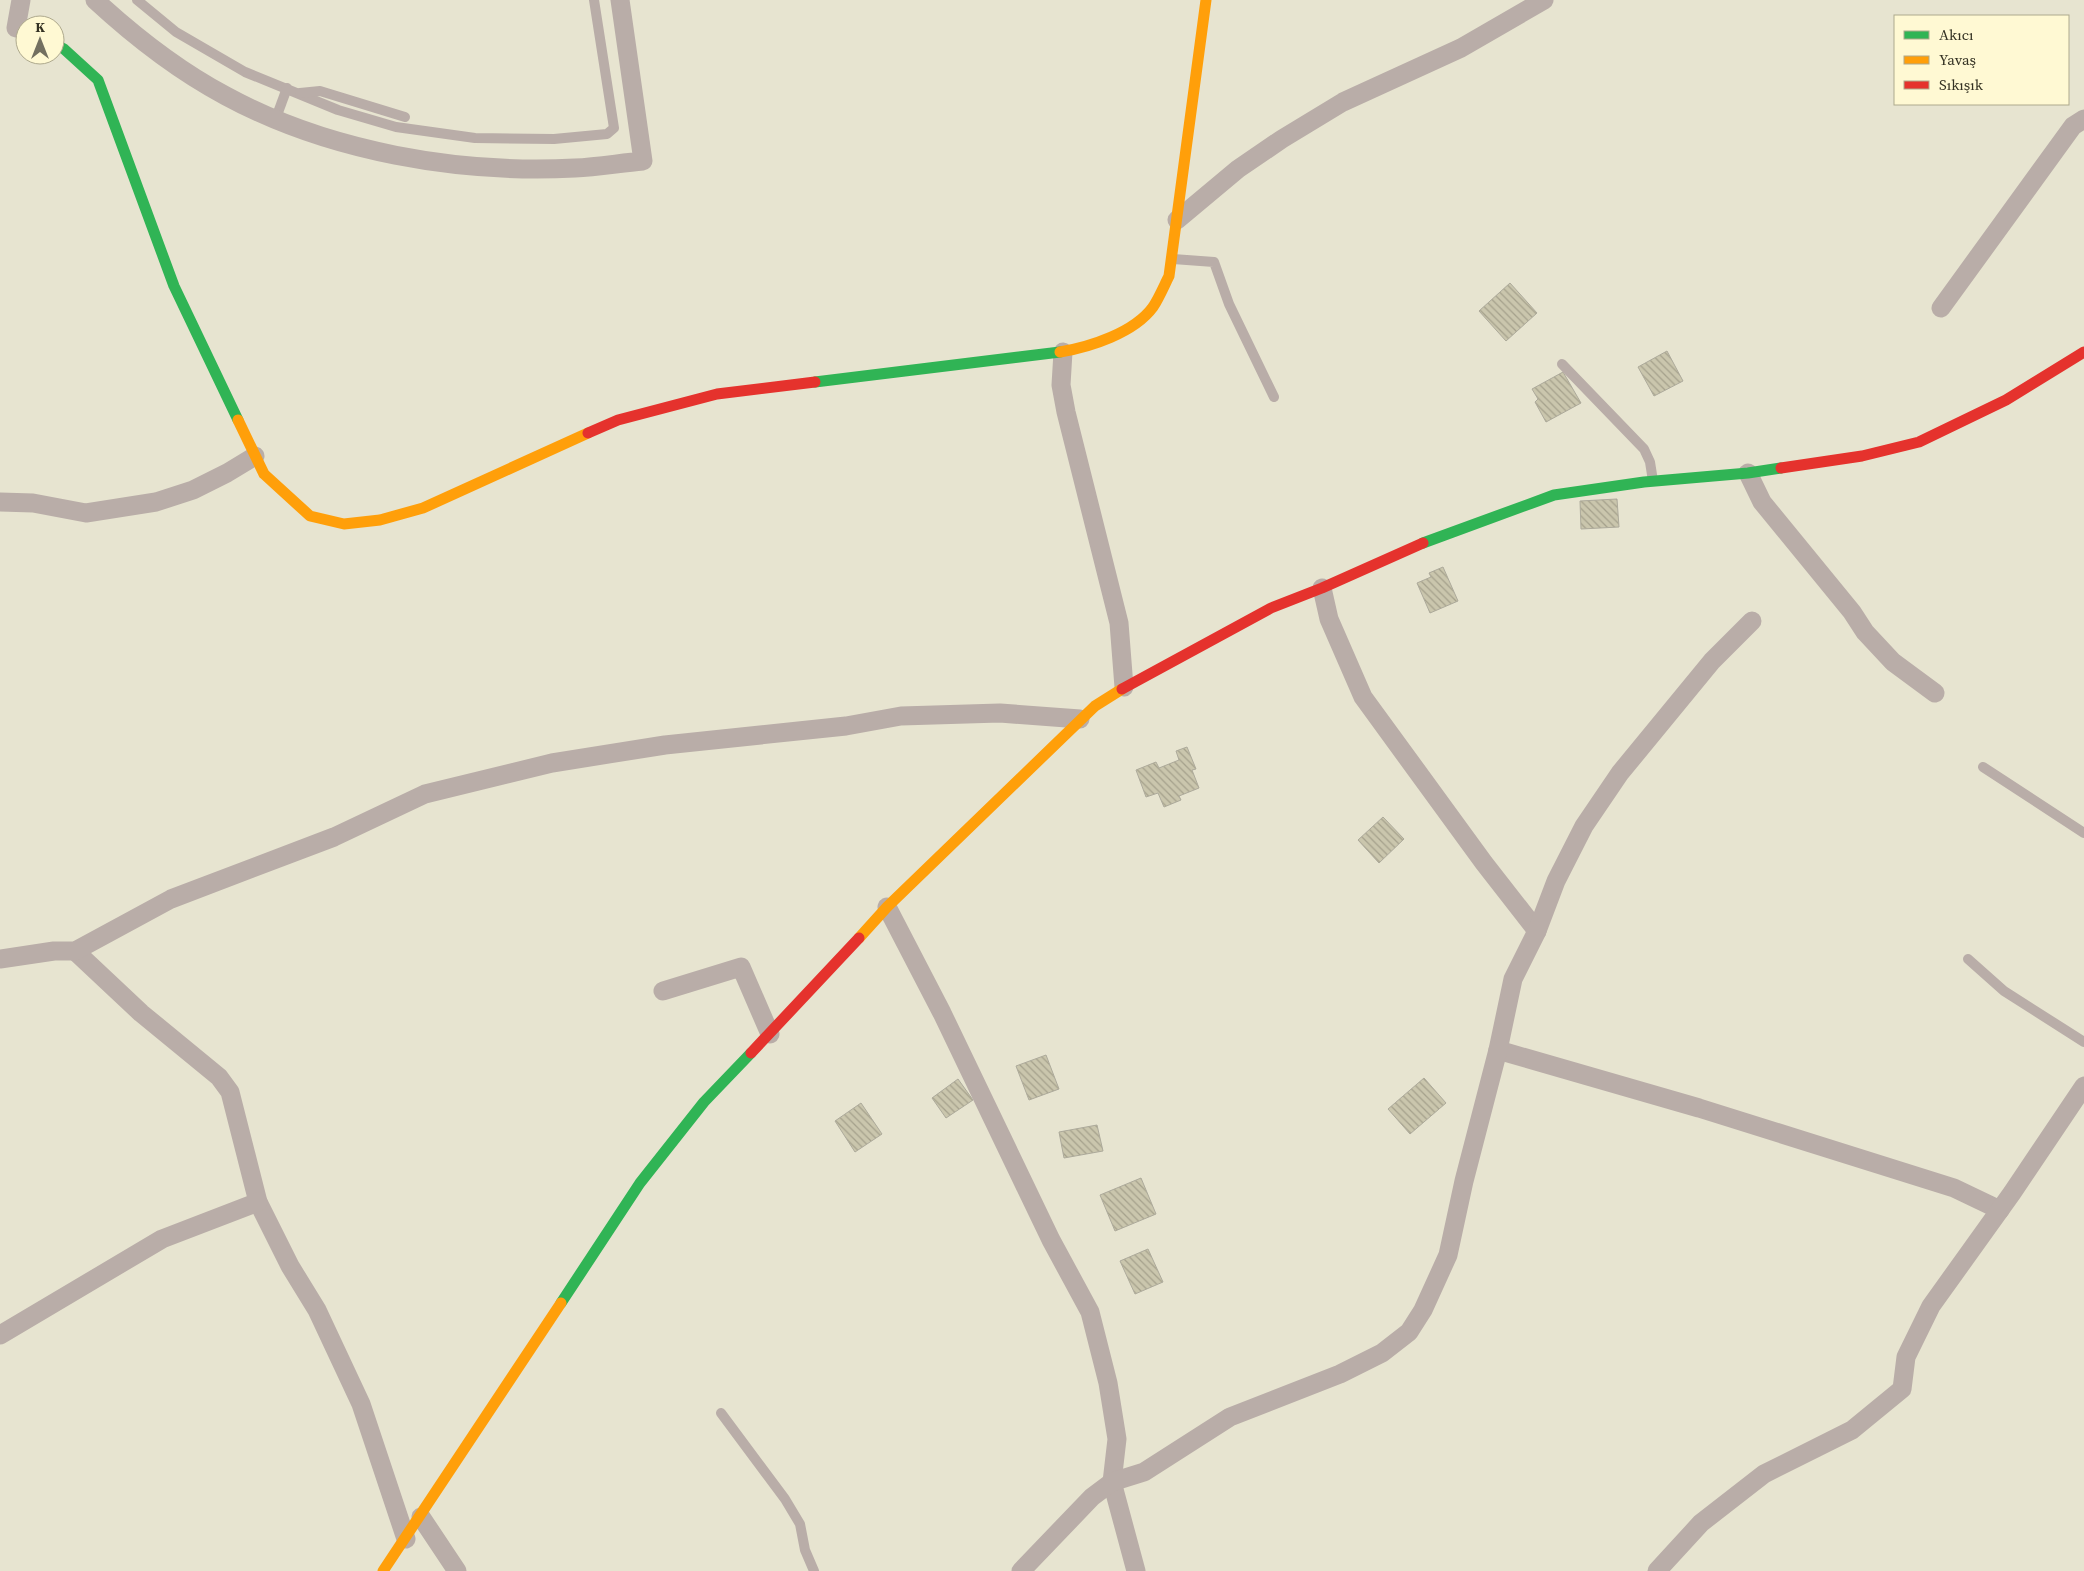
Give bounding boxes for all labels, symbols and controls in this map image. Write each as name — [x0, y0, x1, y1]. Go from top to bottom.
north arrow — [15, 15, 65, 65]
legend — [1894, 15, 2069, 105]
text: K — [35, 17, 45, 37]
text: Akıcı — [1939, 24, 1973, 45]
text: Yavaş — [1939, 49, 1976, 70]
text: Sıkışık — [1939, 74, 1984, 95]

